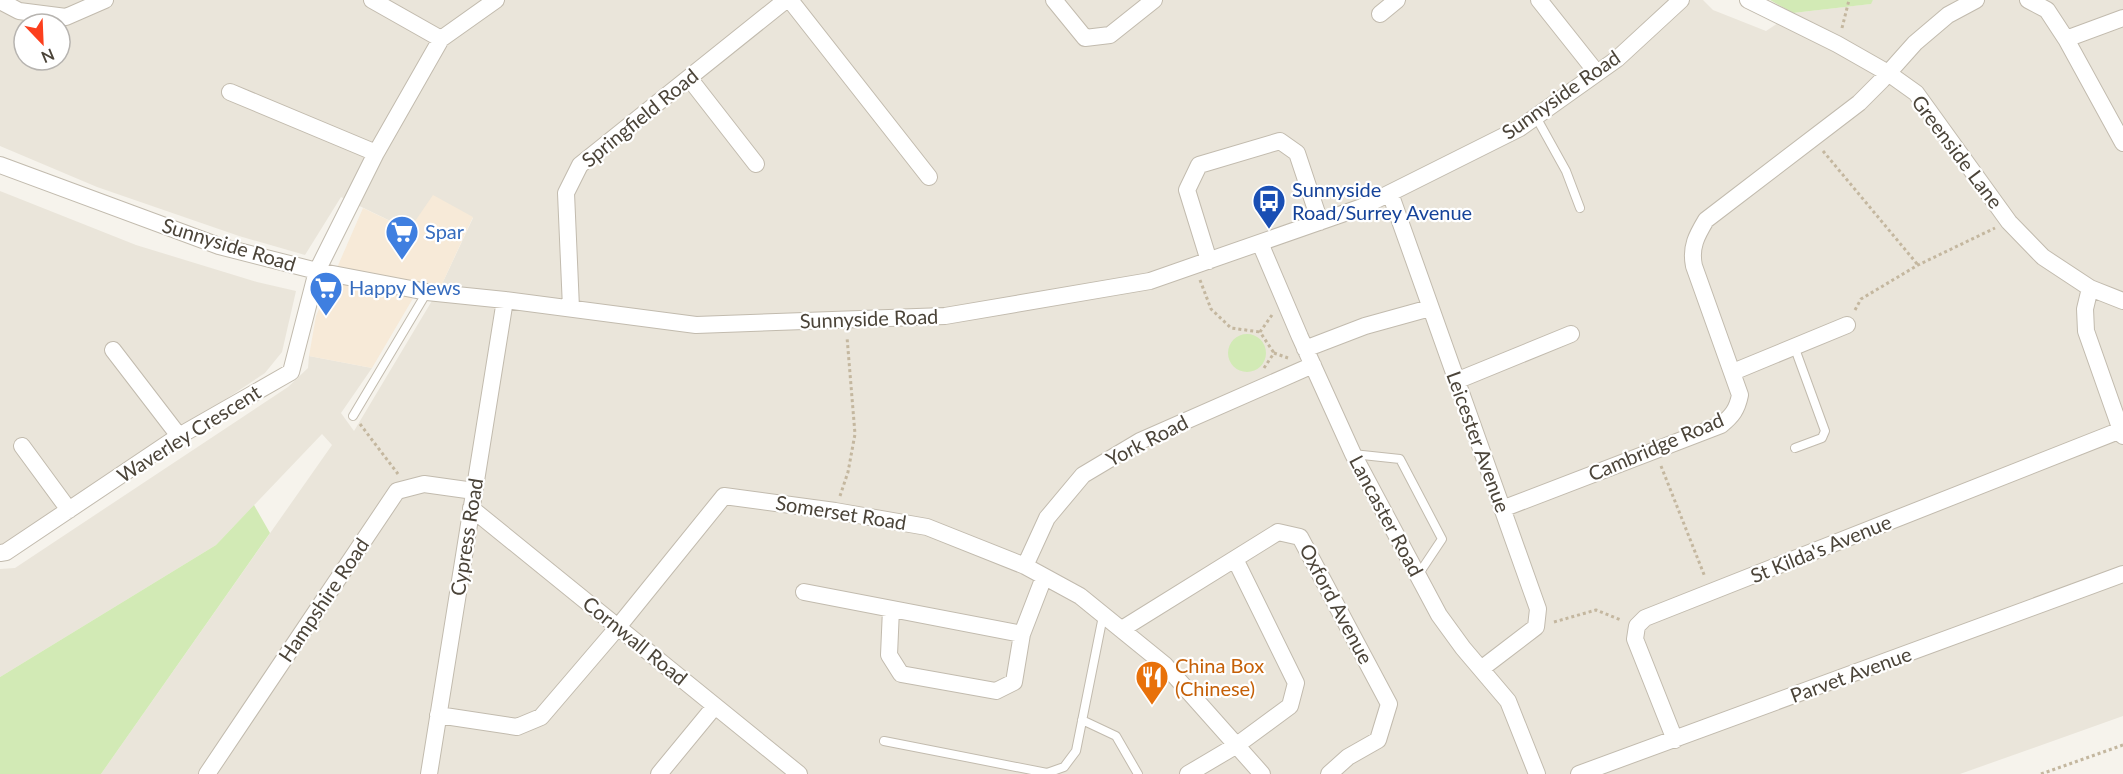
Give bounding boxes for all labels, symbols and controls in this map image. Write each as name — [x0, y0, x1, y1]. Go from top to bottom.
north arrow — [12, 12, 72, 72]
text: N — [39, 45, 57, 67]
street label: Sunnyside Road — [1497, 45, 1624, 144]
street label: Springfield Road — [576, 63, 702, 172]
street label: Greenside Lane — [1907, 90, 2008, 213]
place label: Sunnyside Road/Surrey Avenue — [1292, 177, 1472, 224]
bus stop icon: Sunnyside Road/Surrey Avenue — [1251, 183, 1287, 230]
street label: Sunnyside Road — [159, 212, 299, 276]
supermarket icon: Spar — [384, 214, 420, 261]
place label: Spar — [425, 219, 465, 243]
supermarket icon: Happy News — [308, 270, 344, 317]
place label: Happy News — [349, 275, 461, 299]
street label: Sunnyside Road — [799, 304, 939, 332]
street label: Leicester Avenue — [1442, 368, 1516, 516]
street label: Waverley Crescent — [112, 379, 265, 487]
street label: Cambridge Road — [1584, 407, 1727, 485]
street label: York Road — [1102, 409, 1191, 471]
street label: Lancaster Road — [1345, 451, 1429, 580]
street label: Cypress Road — [445, 476, 487, 597]
street label: Somerset Road — [774, 490, 908, 534]
street label: St Kilda's Avenue — [1747, 509, 1894, 587]
street label: Hampshire Road — [273, 533, 373, 666]
street label: Oxford Avenue — [1295, 539, 1379, 668]
street label: Cornwall Road — [579, 591, 693, 690]
street label: Parvet Avenue — [1787, 641, 1915, 707]
place label: China Box (Chinese) — [1175, 653, 1264, 700]
restaurant icon: China Box (Chinese) — [1134, 659, 1170, 706]

